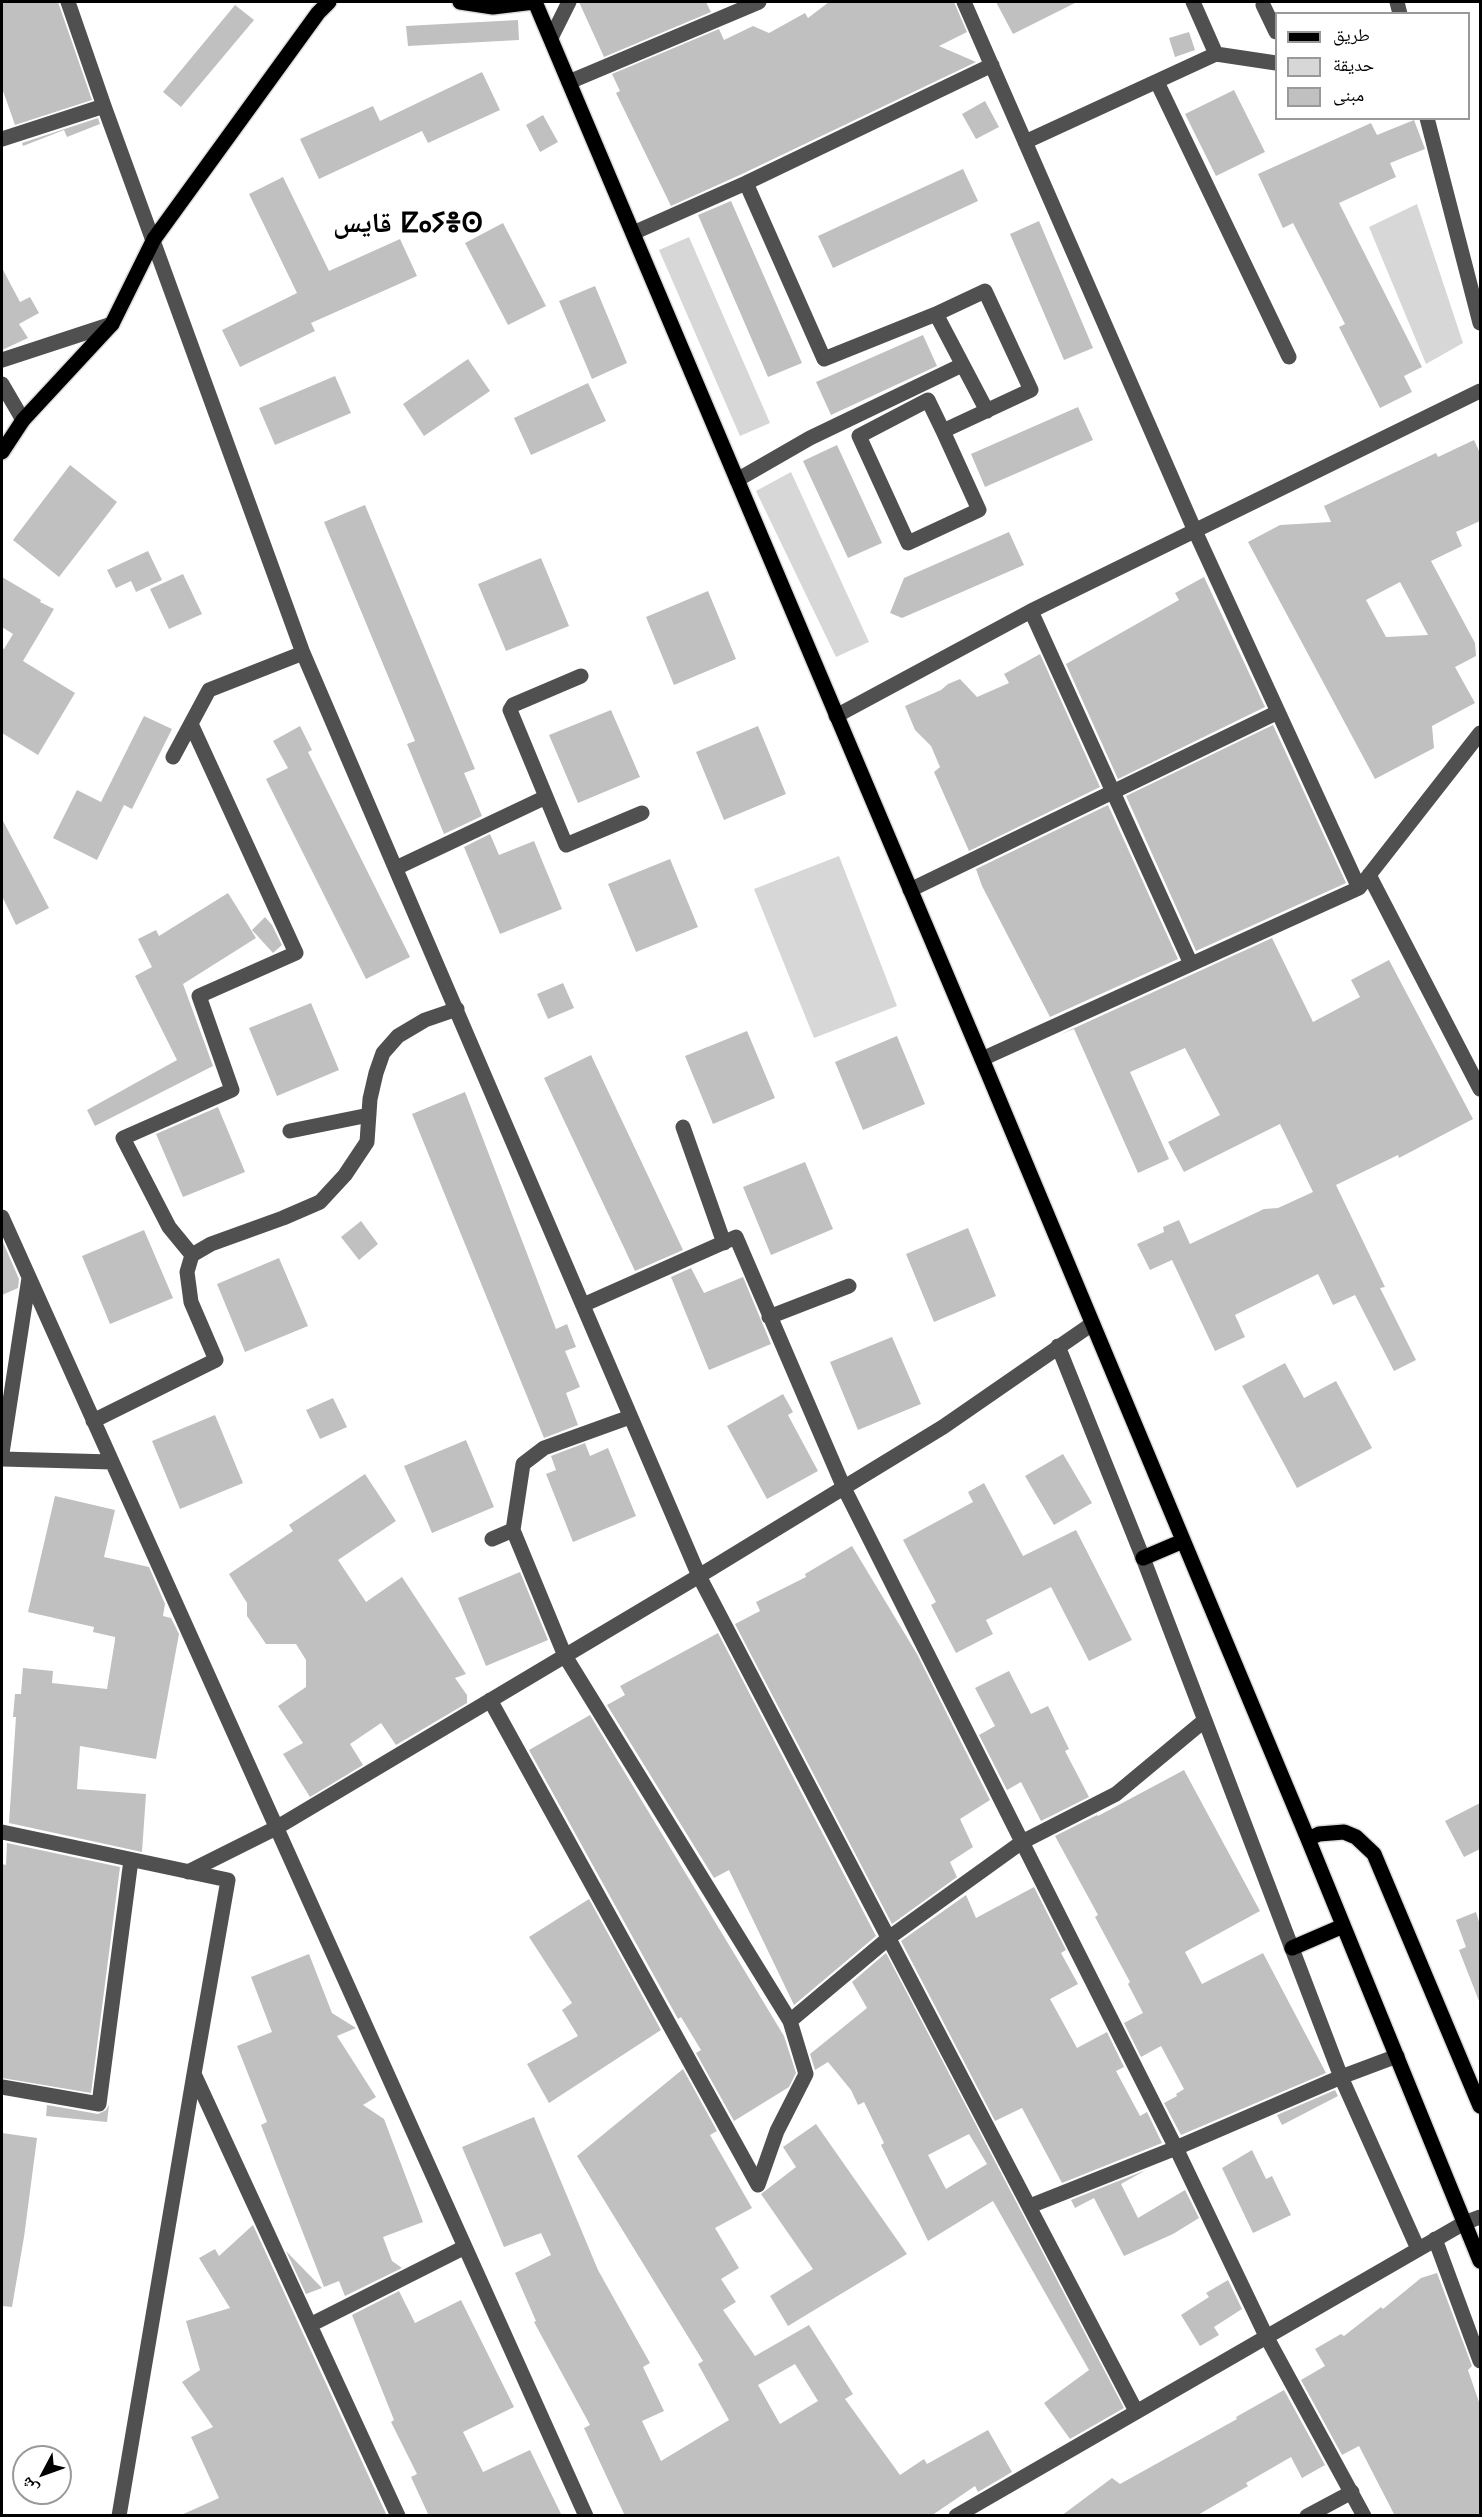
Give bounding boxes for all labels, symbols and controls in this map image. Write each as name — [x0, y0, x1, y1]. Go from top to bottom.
legend — [1275, 12, 1470, 120]
text: طريق — [1333, 22, 1370, 48]
text: حديقة — [1333, 52, 1374, 78]
text: مبنى — [1333, 82, 1364, 108]
district label: قايس ⵇⴰⵢⴻⵙ — [333, 208, 483, 242]
north arrow — [12, 2445, 72, 2505]
text: ش — [15, 2472, 44, 2500]

